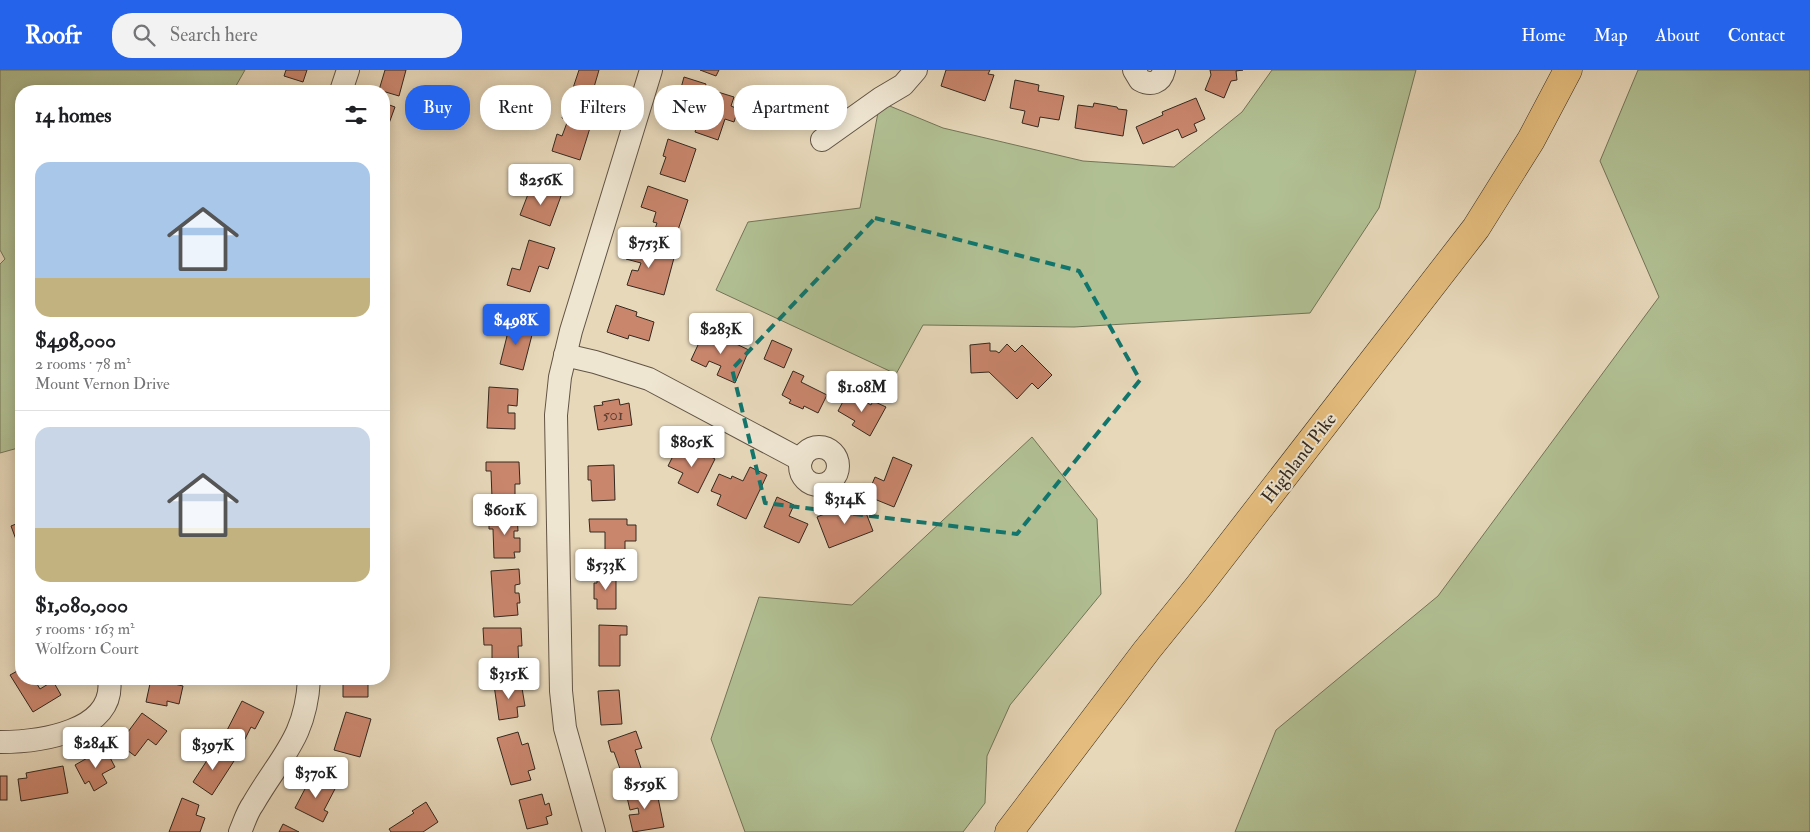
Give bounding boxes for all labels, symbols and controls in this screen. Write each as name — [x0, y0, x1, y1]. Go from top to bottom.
search box — [112, 13, 462, 58]
text: Roofr — [25, 20, 82, 51]
icon: search — [130, 21, 158, 49]
text: Search here — [170, 23, 258, 47]
text: Home — [1521, 24, 1566, 47]
text: Map — [1594, 24, 1628, 47]
text: About — [1656, 24, 1700, 47]
text: Contact — [1728, 24, 1785, 47]
chip: Buy — [405, 85, 470, 130]
chip: Rent — [480, 85, 551, 130]
chip: Filters — [561, 85, 644, 130]
chip: New — [654, 85, 724, 130]
chip: Apartment — [734, 85, 847, 130]
icon: filters — [342, 101, 370, 129]
text: 14 homes — [35, 102, 112, 129]
pin: $256K — [506, 164, 576, 206]
text: $256K — [519, 170, 563, 190]
icon: home — [158, 194, 248, 284]
pin: $753K — [614, 226, 684, 269]
text: $753K — [629, 233, 669, 253]
pin: $498K — [481, 304, 551, 346]
text: $498K — [494, 310, 538, 330]
pin: $283K — [686, 312, 756, 355]
text: $283K — [700, 319, 742, 339]
text: $498,000 — [35, 327, 116, 354]
text: 2 rooms · 78 m² — [35, 354, 131, 374]
pin: $1.08M — [821, 370, 903, 413]
text: Mount Vernon Drive — [35, 374, 170, 394]
text: $1.08M — [837, 377, 887, 397]
house number: 501 — [603, 405, 623, 425]
street label: Highland Pike — [1256, 408, 1342, 508]
pin: $805K — [657, 426, 727, 468]
text: $805K — [671, 432, 713, 452]
icon: home — [158, 460, 248, 550]
pin: $314K — [810, 482, 880, 525]
text: $314K — [825, 489, 865, 509]
pin: $601K — [470, 494, 540, 536]
text: $601K — [484, 500, 526, 520]
pin: $533K — [571, 548, 641, 591]
text: $533K — [586, 555, 626, 575]
text: $1,080,000 — [35, 592, 128, 619]
text: 5 rooms · 163 m² — [35, 619, 135, 639]
text: Wolfzorn Court — [35, 639, 139, 659]
pin: $315K — [474, 658, 544, 700]
text: $315K — [489, 664, 529, 684]
pin: $284K — [61, 726, 131, 769]
pin: $397K — [178, 728, 248, 771]
text: $284K — [74, 733, 118, 753]
text: $397K — [192, 735, 234, 755]
pin: $370K — [281, 756, 351, 799]
text: $370K — [295, 763, 337, 783]
pin: $559K — [610, 768, 680, 810]
text: $559K — [624, 774, 666, 794]

